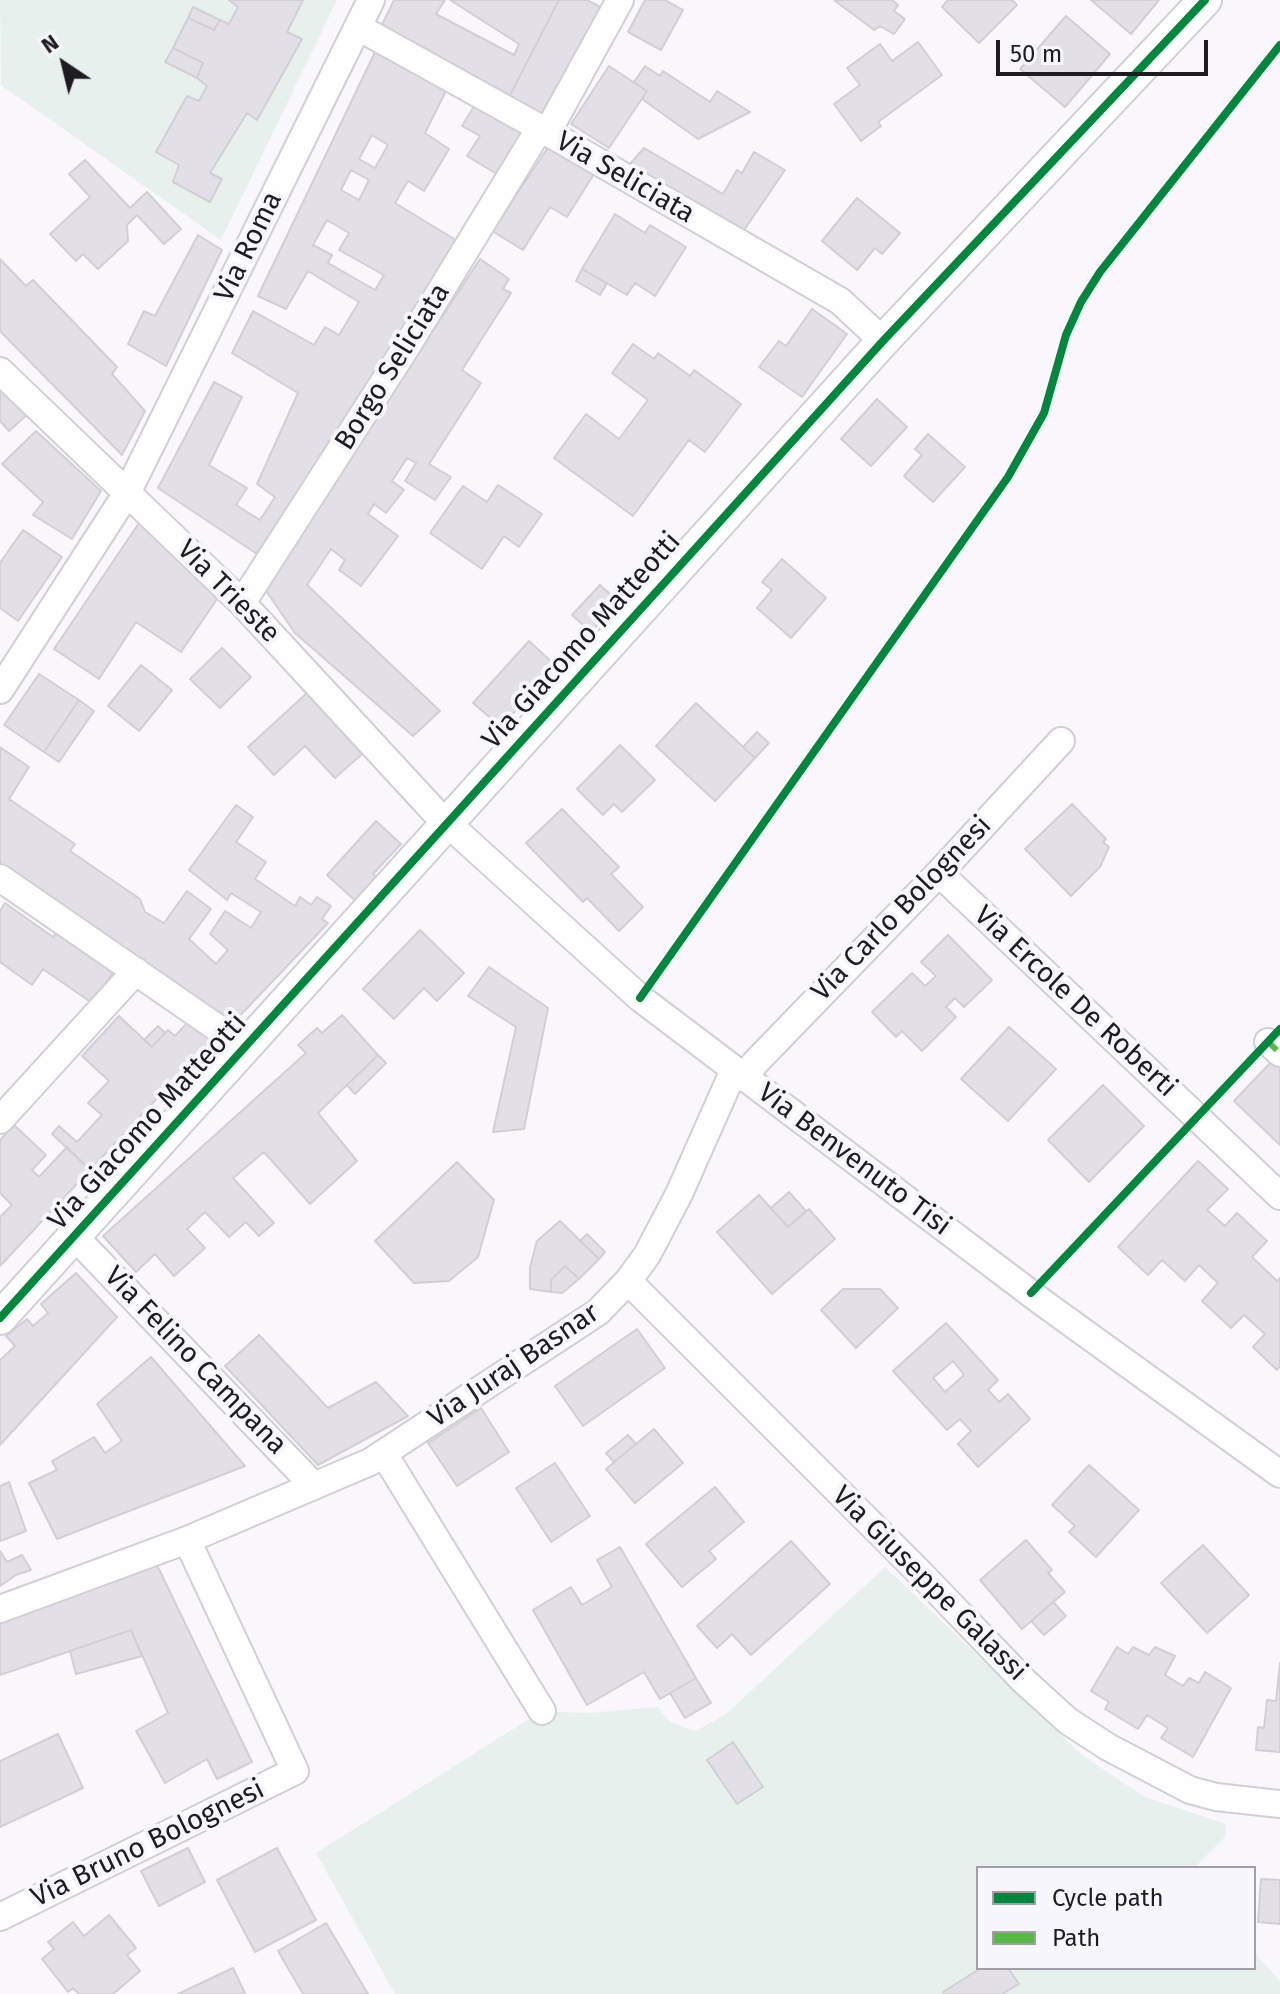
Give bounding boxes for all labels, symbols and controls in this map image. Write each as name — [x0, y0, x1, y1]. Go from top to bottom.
north arrow — [24, 24, 104, 104]
scale bar — [1000, 24, 1212, 74]
text: N — [36, 29, 64, 59]
text: 50 m — [1010, 40, 1062, 68]
street label: Via Seliciata — [550, 125, 700, 231]
street label: Via Roma — [208, 187, 290, 307]
street label: Borgo Seliciata — [328, 278, 458, 456]
street label: Via Giacomo Matteotti — [476, 526, 688, 756]
street label: Via Trieste — [170, 534, 286, 650]
street label: Via Carlo Bolognesi — [805, 809, 999, 1009]
street label: Via Ercole De Roberti — [967, 899, 1183, 1105]
street label: Via Giacomo Matteotti — [42, 1007, 254, 1237]
street label: Via Benvenuto Tisi — [751, 1076, 957, 1244]
street label: Via Felino Campana — [97, 1260, 293, 1462]
street label: Via Juraj Basnar — [422, 1297, 606, 1435]
street label: Via Giuseppe Galassi — [825, 1480, 1033, 1688]
street label: Via Bruno Bolognesi — [26, 1773, 270, 1915]
legend — [976, 1866, 1256, 1970]
text: Cycle path — [1052, 1884, 1164, 1912]
text: Path — [1052, 1924, 1100, 1952]

